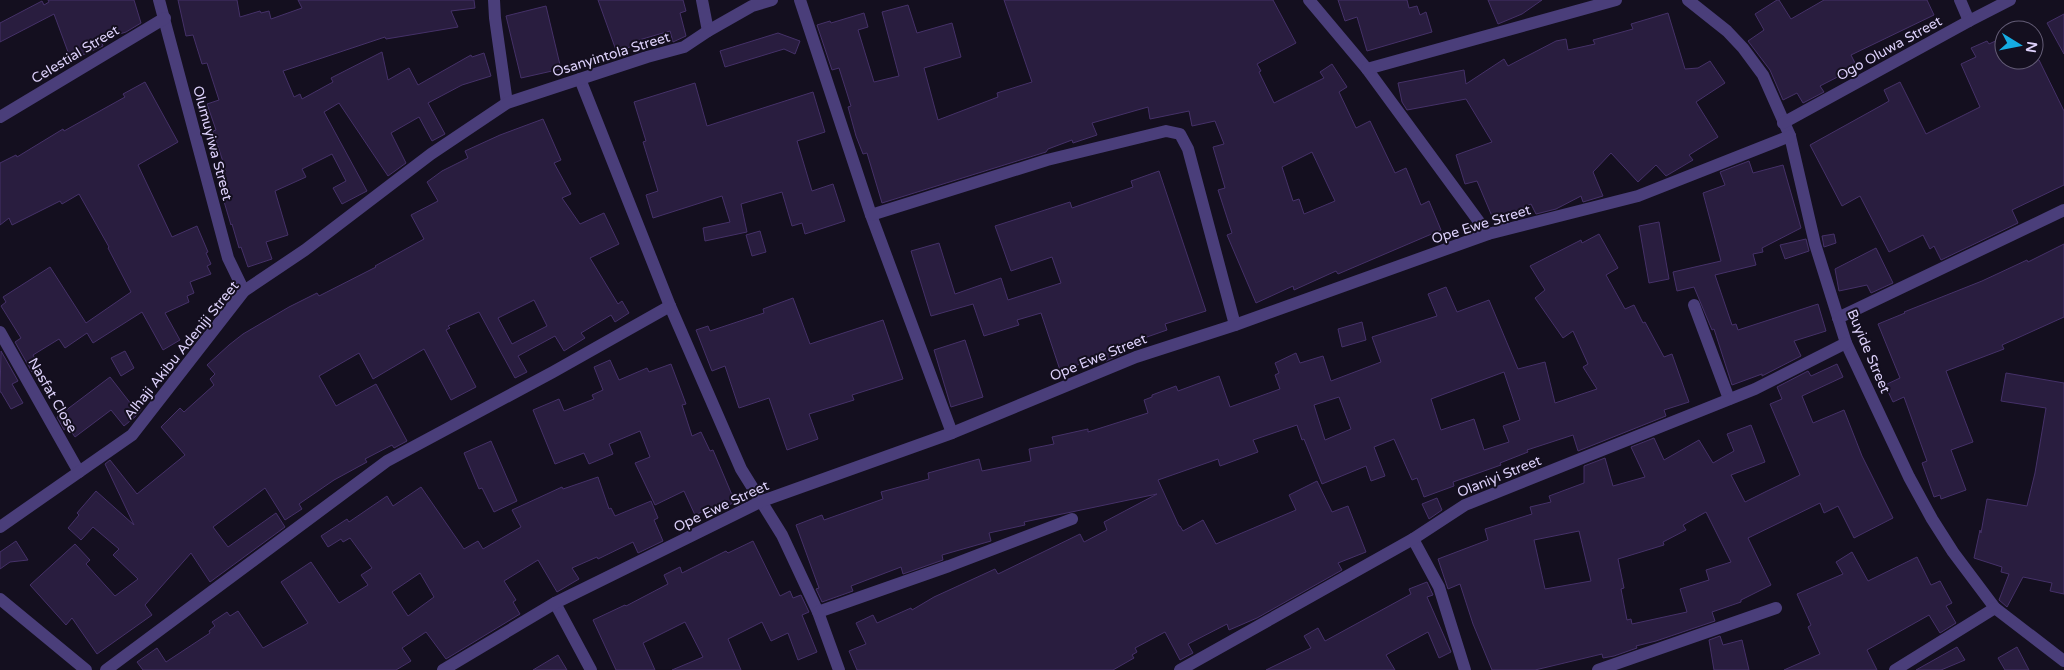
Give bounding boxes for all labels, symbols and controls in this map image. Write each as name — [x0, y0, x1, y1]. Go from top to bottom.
street label: Ogo Oluwa Street — [1834, 12, 1945, 84]
north arrow — [1994, 20, 2044, 70]
street label: Celestial Street — [28, 21, 123, 87]
street label: Osanyintola Street — [550, 28, 673, 81]
text: N — [2022, 40, 2041, 54]
street label: Olumuyiwa Street — [189, 84, 236, 203]
street label: Ope Ewe Street — [1429, 201, 1533, 248]
street label: Alhaji Akibu Adeniji Street — [120, 277, 243, 423]
street label: Buyide Street — [1843, 307, 1894, 396]
street label: Ope Ewe Street — [1047, 330, 1150, 385]
street label: Nasfat Close — [24, 355, 81, 436]
street label: Olaniyi Street — [1455, 452, 1544, 501]
street label: Ope Ewe Street — [671, 477, 772, 536]

